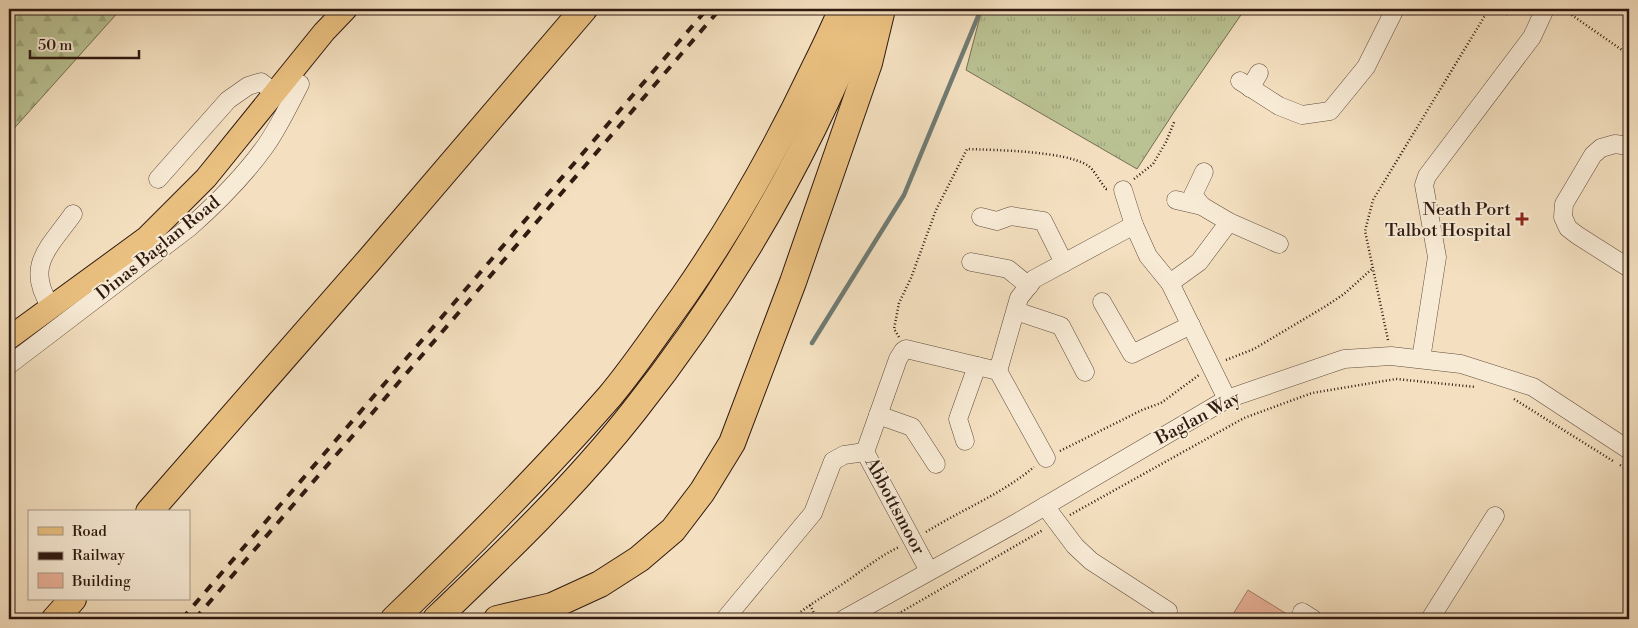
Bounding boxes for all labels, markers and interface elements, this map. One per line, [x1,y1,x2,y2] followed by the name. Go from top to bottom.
[30,28,139,60] scale bar
[38,36,72,55] text: 50 m
[91,190,225,305] street label: Dinas Baglan Road
[1385,198,1512,242] place label: Neath Port Talbot Hospital
[1515,212,1529,226] marker: Neath Port Talbot Hospital
[1151,386,1245,450] street label: Baglan Way
[859,453,930,559] street label: Abbottsmoor
[28,510,190,600] legend
[72,522,107,541] text: Road
[72,546,126,565] text: Railway
[71,572,131,591] text: Building

